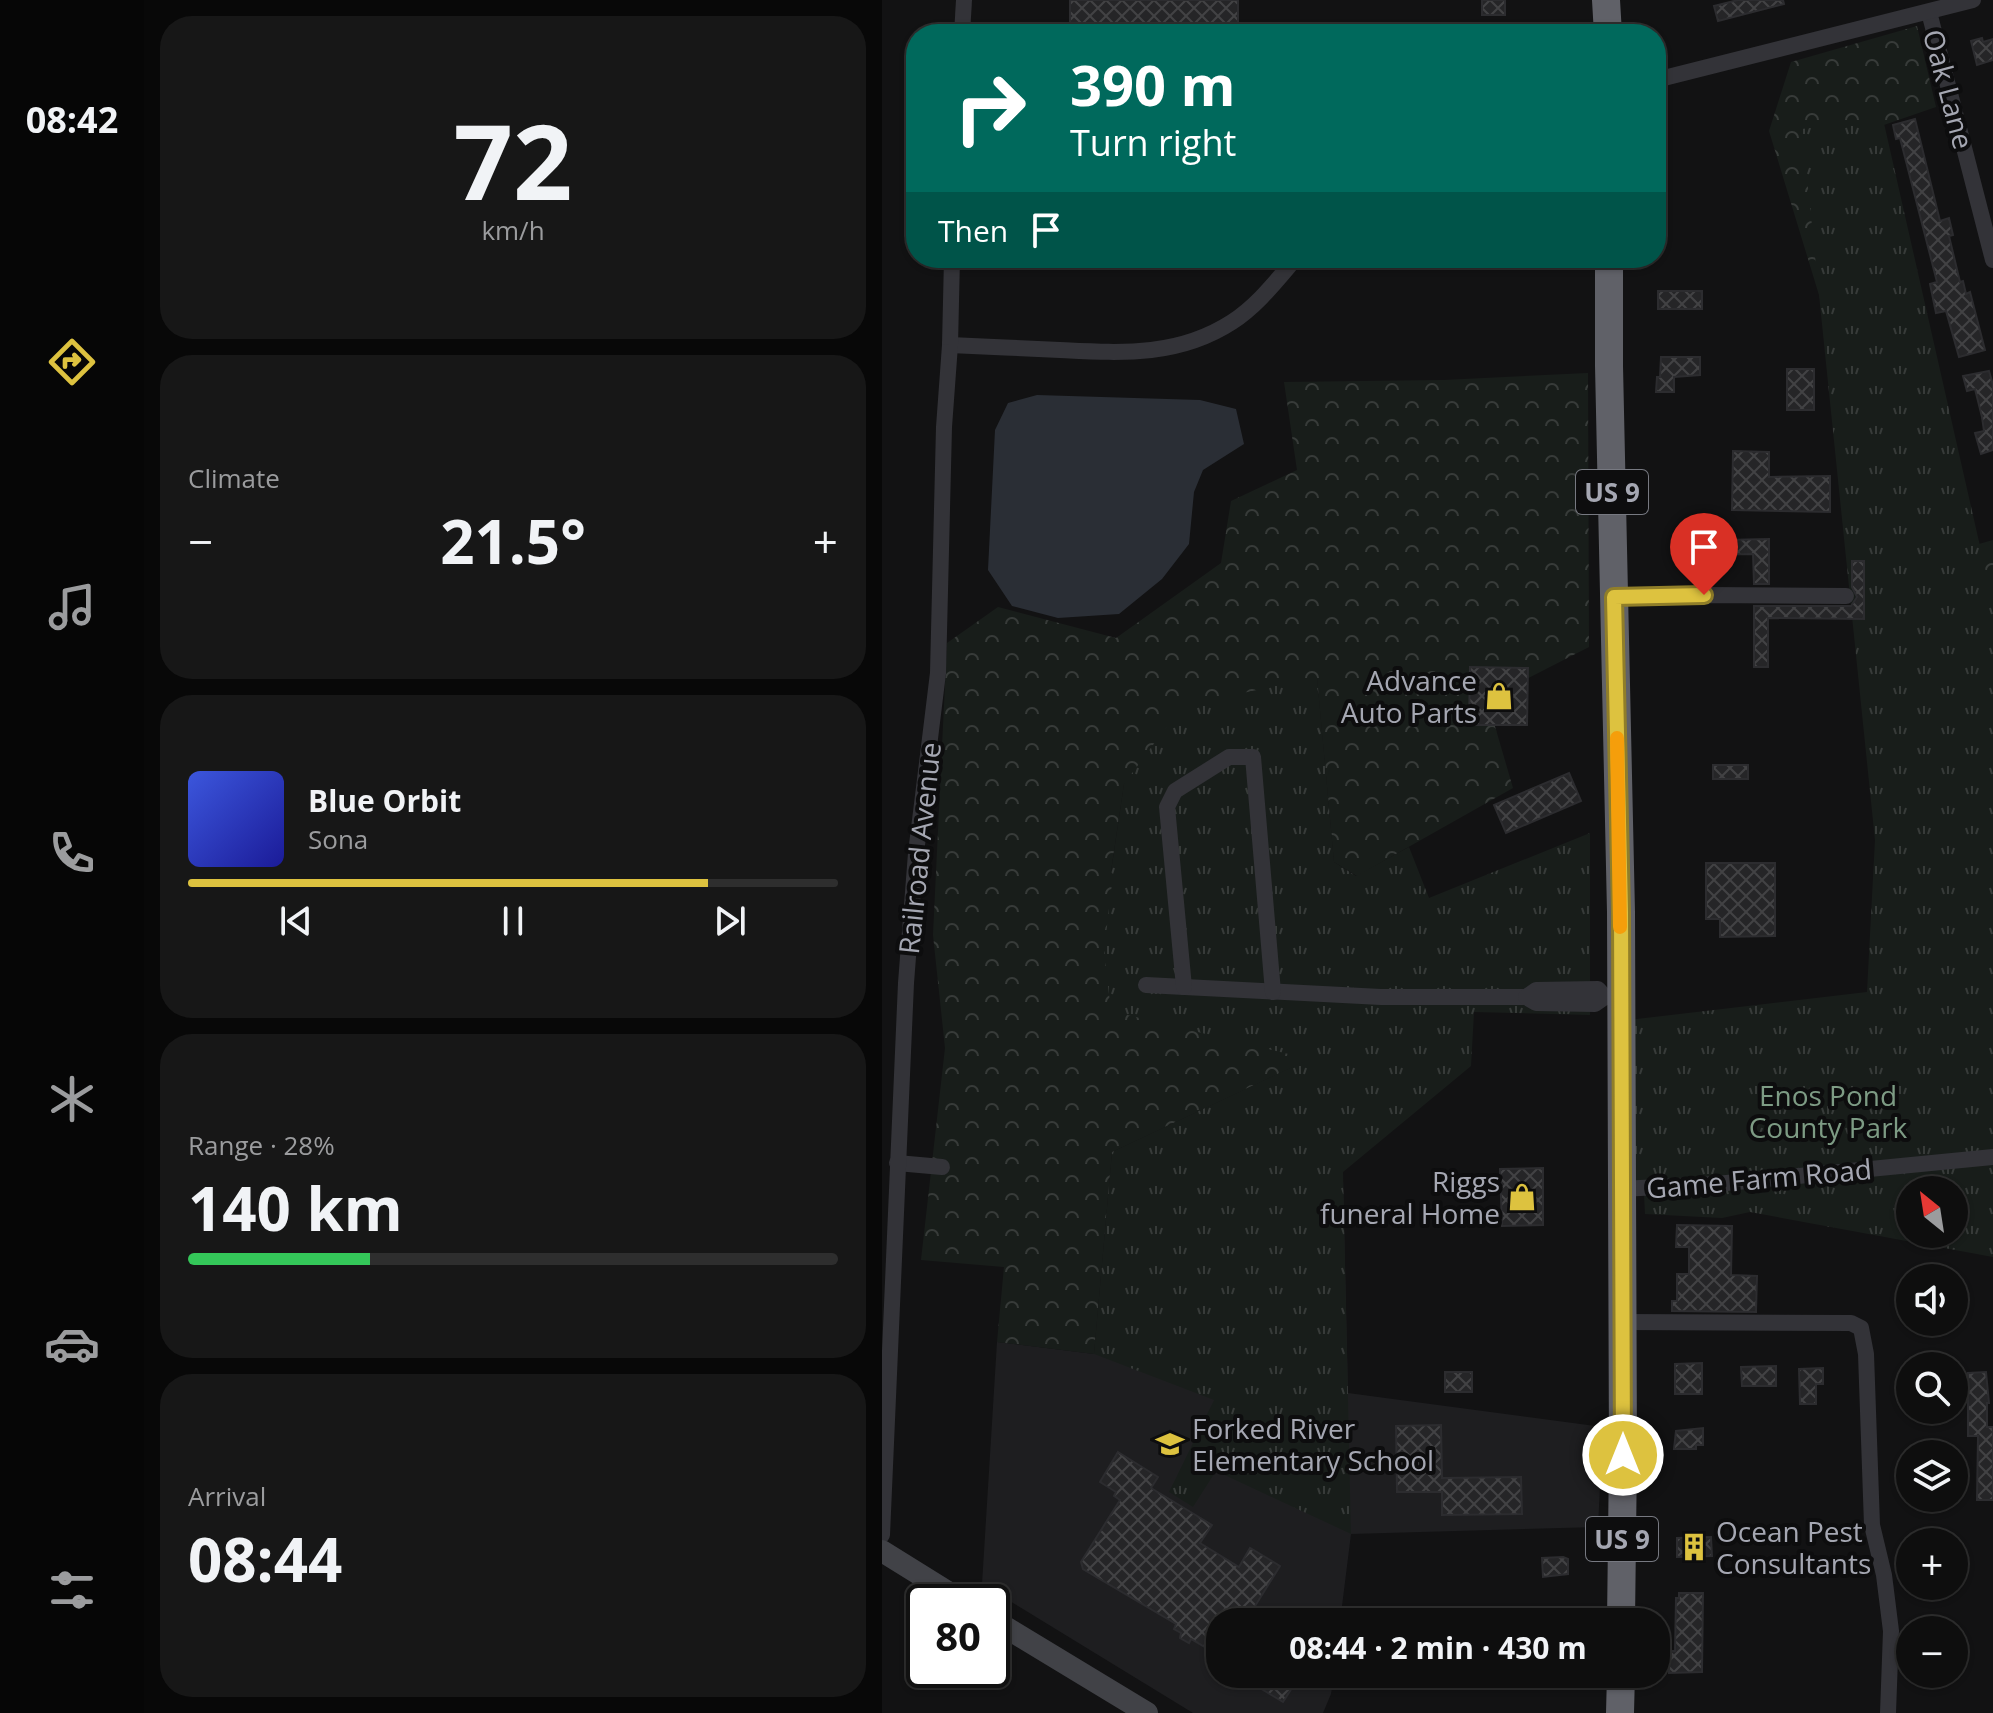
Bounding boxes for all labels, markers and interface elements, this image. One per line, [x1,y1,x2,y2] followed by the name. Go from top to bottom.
[1915,25,1983,153] street label: Oak Lane
[1070,46,1236,122] text: 390 m
[938,56,1042,160] icon: right
[454,89,572,230] text: 72
[26,95,118,144] text: 08:42
[1070,118,1236,167] text: Turn right
[1024,208,1068,252] icon: arrive
[938,210,1008,251] text: Then
[481,212,545,248] text: km/h
[44,334,100,390] icon: directions
[188,460,280,496] text: Climate
[1576,470,1648,514] road number: US 9
[440,500,586,582] text: 21.5°
[188,511,213,571] text: −
[813,511,838,571] text: +
[1670,513,1738,595] pin
[1682,525,1726,569] icon: arrive
[44,579,100,635] icon: music
[1341,661,1477,731] place label: Advance Auto Parts
[1484,681,1514,711] shop icon: Advance Auto Parts
[889,740,949,956] street label: Railroad Avenue
[308,780,461,821] text: Blue Orbit
[308,821,368,857] text: Sona
[44,825,100,881] icon: phone
[274,899,318,943] icon: previous
[491,899,535,943] icon: pause
[708,899,752,943] icon: next
[44,1071,100,1127] icon: climate
[1749,1076,1908,1146] park label: Enos Pond County Park
[188,1127,335,1163] text: Range · 28%
[1645,1149,1873,1207] street label: Game Farm Road
[1320,1162,1500,1232] place label: Riggs funeral Home
[188,1167,403,1249] text: 140 km
[1896,1176,1968,1248] north arrow
[1896,1176,1968,1688] map controls
[1507,1182,1537,1212] shop icon: Riggs funeral Home
[1896,1264,1968,1336] button: sound
[44,1316,100,1372] icon: car
[1896,1352,1968,1424] button: search
[1192,1409,1434,1479] place label: Forked River Elementary School
[1581,1413,1665,1497] position arrow
[1155,1429,1185,1459] school or university icon: Forked River Elementary School
[1896,1440,1968,1512] button: layers
[188,1478,266,1514] text: Arrival
[1716,1512,1871,1582] place label: Ocean Pest Consultants
[1586,1517,1658,1561] road number: US 9
[188,1518,342,1600] text: 08:44
[1896,1528,1968,1600] button: +
[1679,1532,1709,1562] building icon: Ocean Pest Consultants
[44,1562,100,1618] icon: filters
[906,1584,1010,1688] speed limit sign: 80
[1896,1616,1968,1688] button: −
[1289,1627,1587,1668] text: 08:44 · 2 min · 430 m

